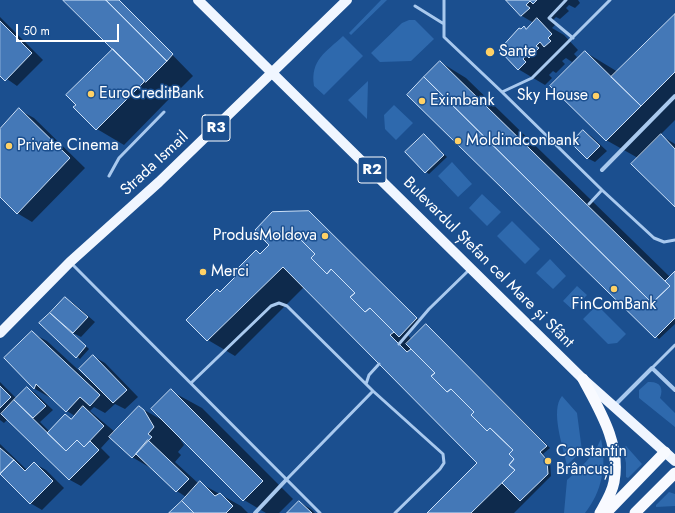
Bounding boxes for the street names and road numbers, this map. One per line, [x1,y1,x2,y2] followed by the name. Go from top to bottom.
[202,115,230,141] road number: R3
[117,128,193,200] street label: Strada Ismail
[358,157,386,183] road number: R2
[399,174,577,352] street label: Bulevardul Ștefan cel Mare și Sfânt

